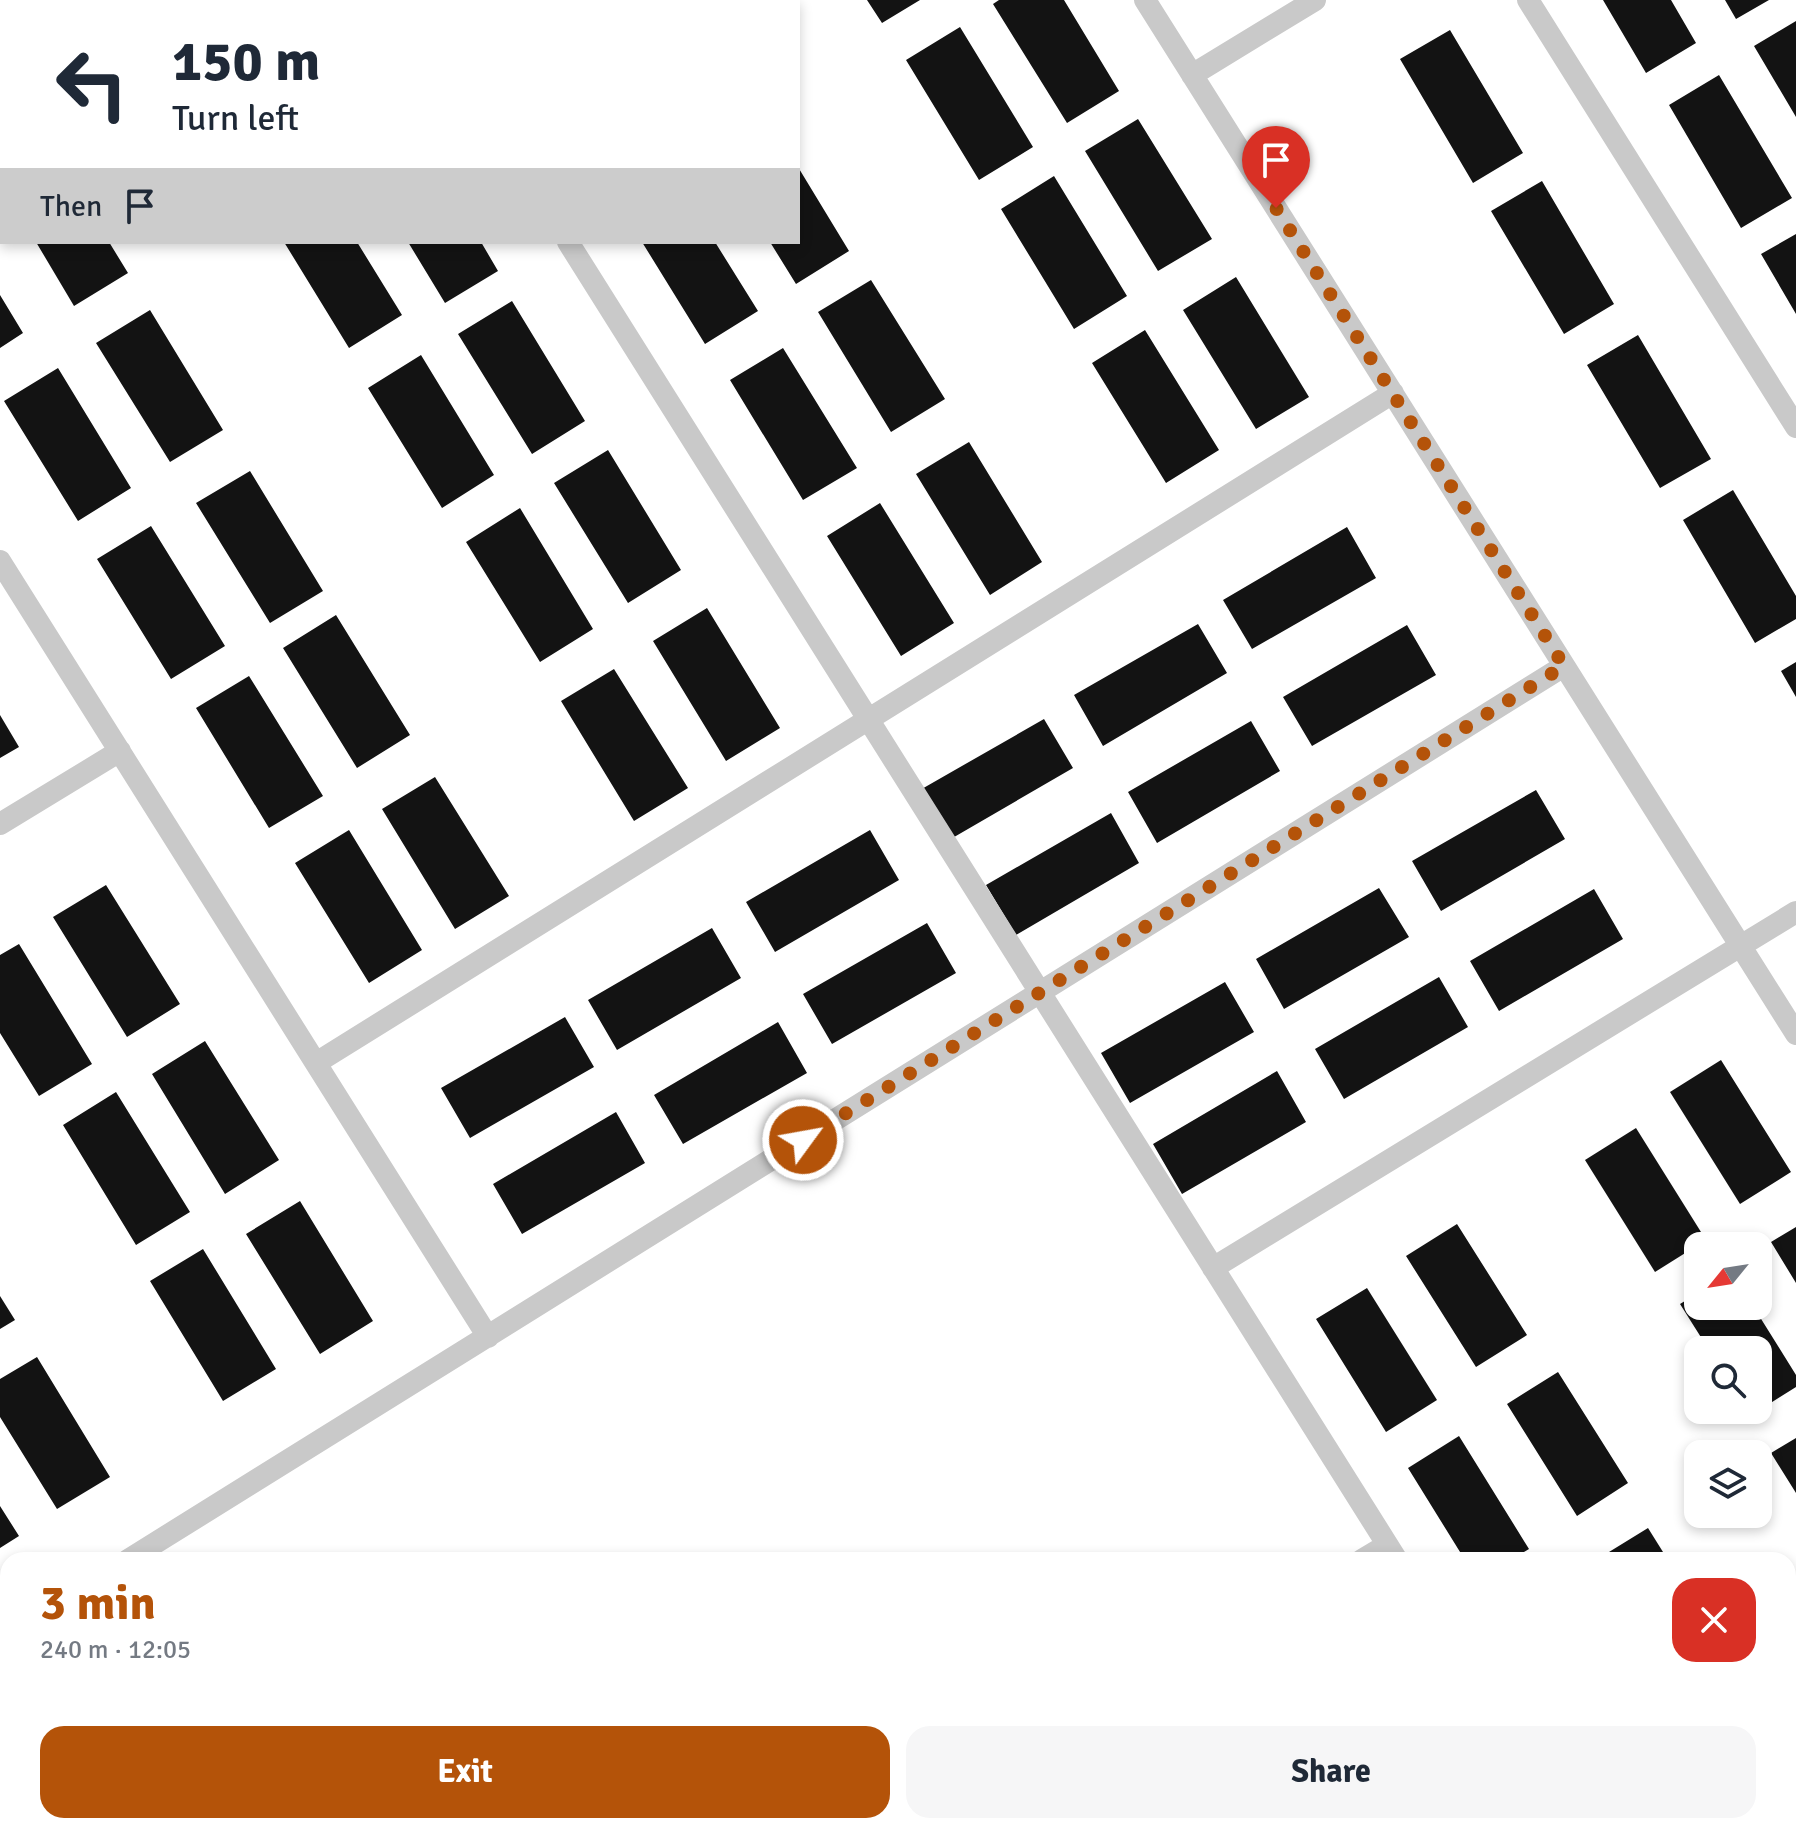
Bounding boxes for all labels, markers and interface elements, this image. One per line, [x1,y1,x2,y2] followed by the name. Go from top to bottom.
[172,27,320,96] text: 150 m
[40,32,144,136] icon: left
[172,96,299,141] text: Turn left
[1242,126,1310,208] pin
[1254,138,1298,182] icon: arrive
[118,184,162,228] icon: arrive
[40,188,102,225] text: Then
[761,1098,845,1182] position arrow
[1684,1232,1772,1320] north arrow
[1684,1232,1772,1528] map controls
[1684,1336,1772,1424] button: search
[1684,1440,1772,1528] button: layers
[40,1574,156,1633] text: 3 min
[1672,1578,1756,1662] button: close
[40,1634,191,1666] text: 240 m · 12:05
[40,1726,890,1818] button: Exit
[906,1726,1756,1818] button: Share

